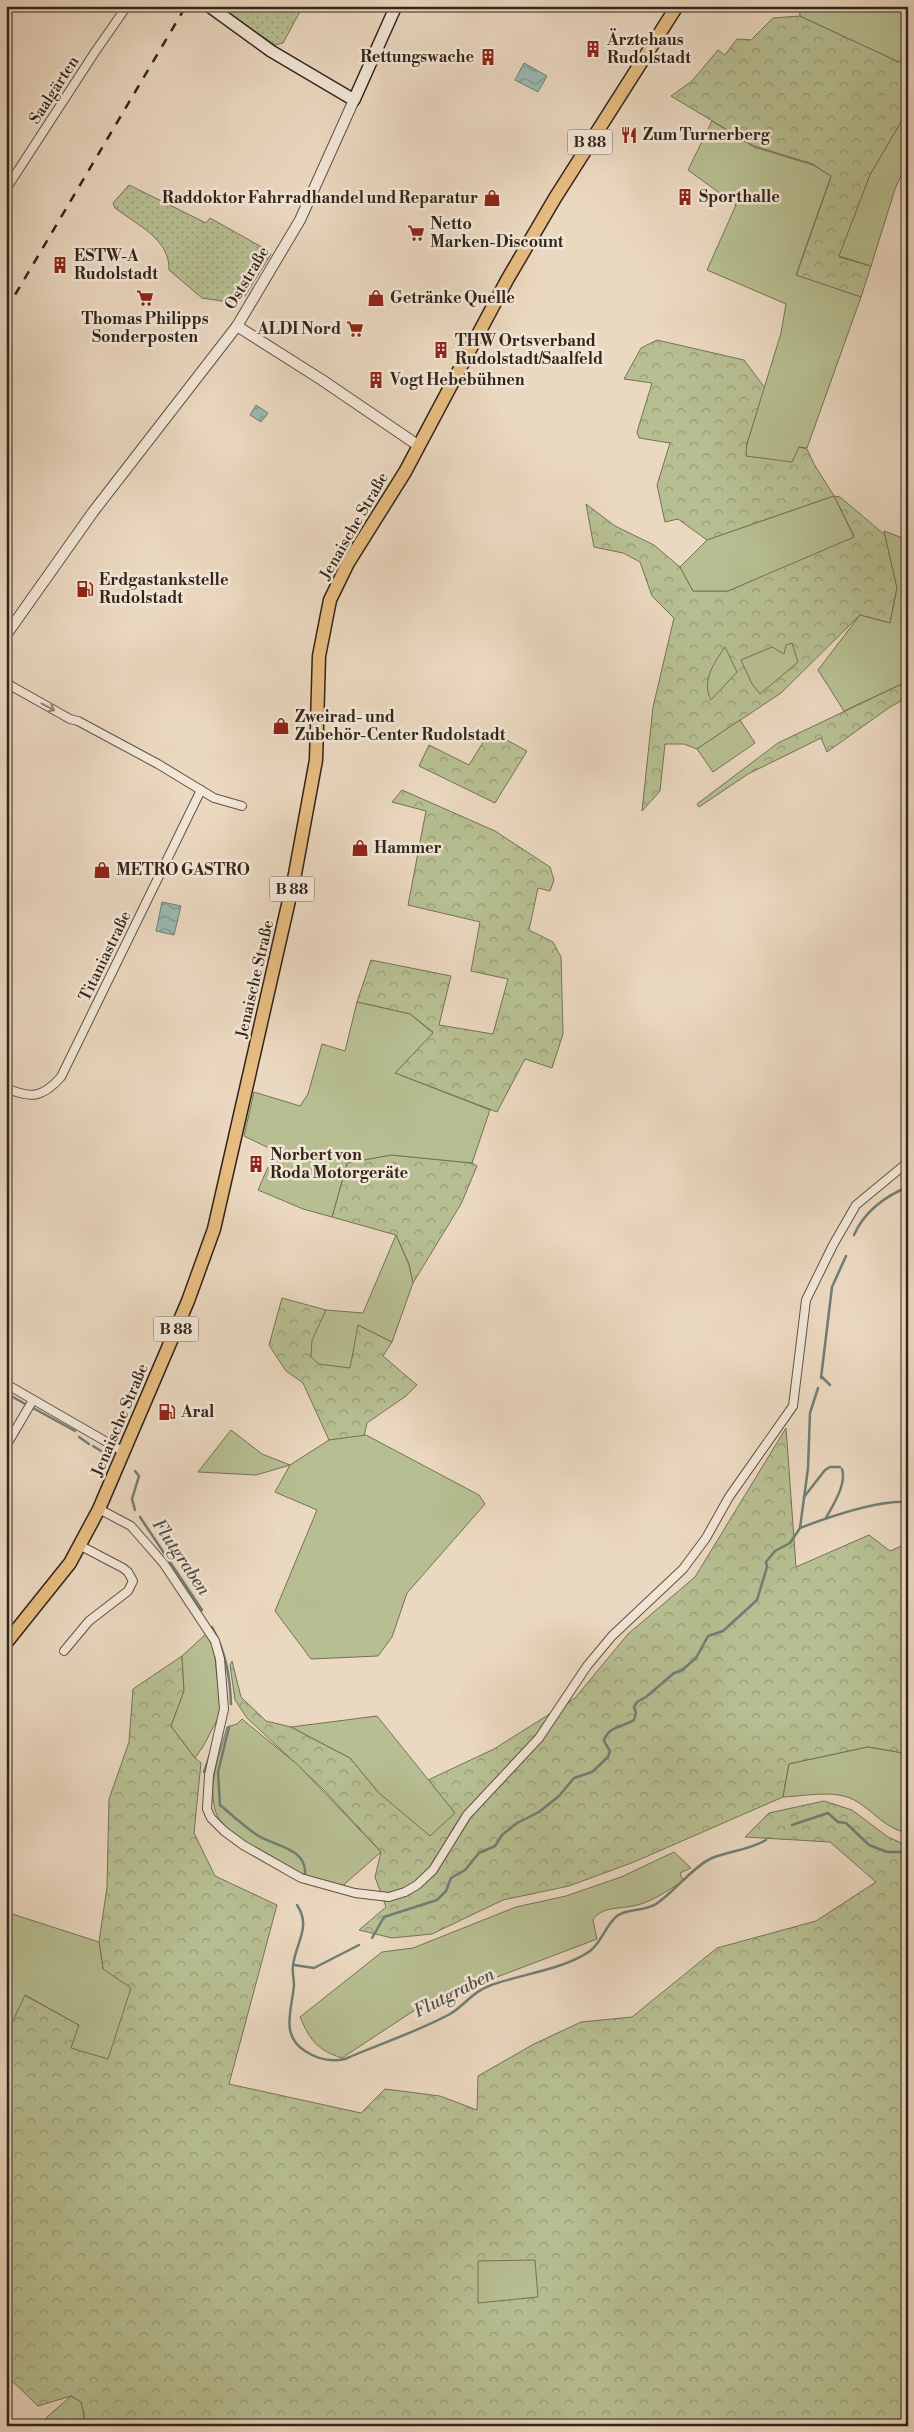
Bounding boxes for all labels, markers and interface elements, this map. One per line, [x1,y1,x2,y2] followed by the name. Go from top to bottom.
[606,28,691,68] place label: Ärztehaus Rudolstadt
[583,39,603,59] building icon: Ärztehaus Rudolstadt
[360,47,474,67] place label: Rettungswache
[478,47,498,67] building icon: Rettungswache
[25,52,84,128] street label: Saalgärten
[619,125,639,145] restaurant icon: Zum Turnerberg
[643,125,771,145] place label: Zum Turnerberg
[568,130,612,154] road number: B 88
[675,187,695,207] building icon: Sporthalle
[699,187,780,207] place label: Sporthalle
[162,188,478,208] place label: Raddoktor Fahrradhandel und Reparatur
[482,188,502,208] shop icon: Raddoktor Fahrradhandel und Reparatur
[430,214,564,252] place label: Netto Marken-Discount
[406,223,426,243] supermarket icon: Netto Marken-Discount
[220,243,274,313] street label: Oststraße
[74,246,158,284] place label: ESTW-A Rudolstadt
[50,255,70,275] building icon: ESTW-A Rudolstadt
[135,288,155,308] supermarket icon: Thomas Philipps Sonderposten
[366,288,386,308] shop icon: Getränke Quelle
[390,288,515,308] place label: Getränke Quelle
[81,309,209,347] place label: Thomas Philipps Sonderposten
[256,319,341,339] place label: ALDI Nord
[345,319,365,339] supermarket icon: ALDI Nord
[455,331,603,369] place label: THW Ortsverband Rudolstadt/Saalfeld
[431,340,451,360] building icon: THW Ortsverband Rudolstadt/Saalfeld
[366,370,386,390] building icon: Vogt Hebebühnen
[389,370,525,390] place label: Vogt Hebebühnen
[315,469,393,584] street label: Jenaische Straße
[99,570,229,608] place label: Erdgastankstelle Rudolstadt
[75,579,95,599] fuel station icon: Erdgastankstelle Rudolstadt
[40,703,55,713] one-way arrow
[295,707,506,745] place label: Zweirad- und Zubehör-Center Rudolstadt
[271,716,291,736] shop icon: Zweirad- und Zubehör-Center Rudolstadt
[350,838,370,858] shop icon: Hammer
[374,838,442,858] place label: Hammer
[92,860,112,880] shop icon: METRO GASTRO
[116,860,250,880] place label: METRO GASTRO
[270,876,314,902] road number: B 88
[75,908,135,1004] street label: Titaniastraße
[231,918,278,1041] street label: Jenaische Straße
[270,1145,409,1183] place label: Norbert von Roda Motorgeräte
[246,1154,266,1174] building icon: Norbert von Roda Motorgeräte
[154,1316,198,1342] road number: B 88
[87,1361,153,1480] street label: Jenaische Straße
[157,1402,177,1422] fuel station icon: Aral
[180,1402,215,1422] place label: Aral
[147,1514,216,1601] water label: Flutgraben
[410,1962,499,2023] water label: Flutgraben

